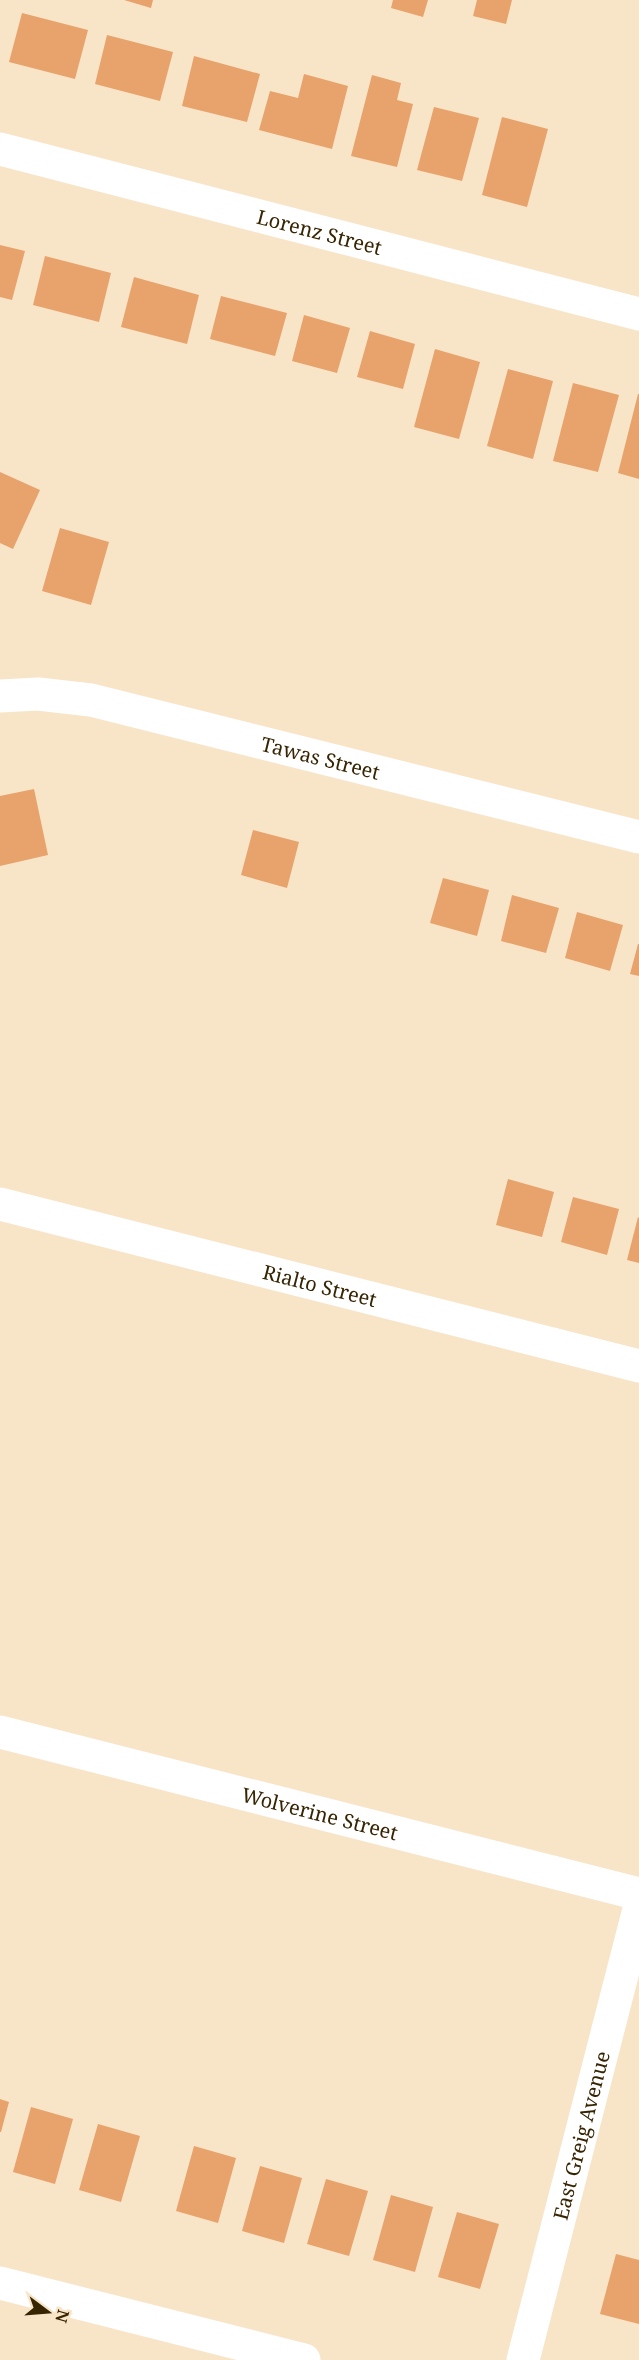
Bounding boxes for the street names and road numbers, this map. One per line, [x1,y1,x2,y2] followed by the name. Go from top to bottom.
[254,202,385,261] street label: Lorenz Street
[258,730,383,785] street label: Tawas Street
[260,1258,380,1313] street label: Rialto Street
[239,1780,401,1846] street label: Wolverine Street
[546,2048,615,2223] street label: East Greig Avenue

